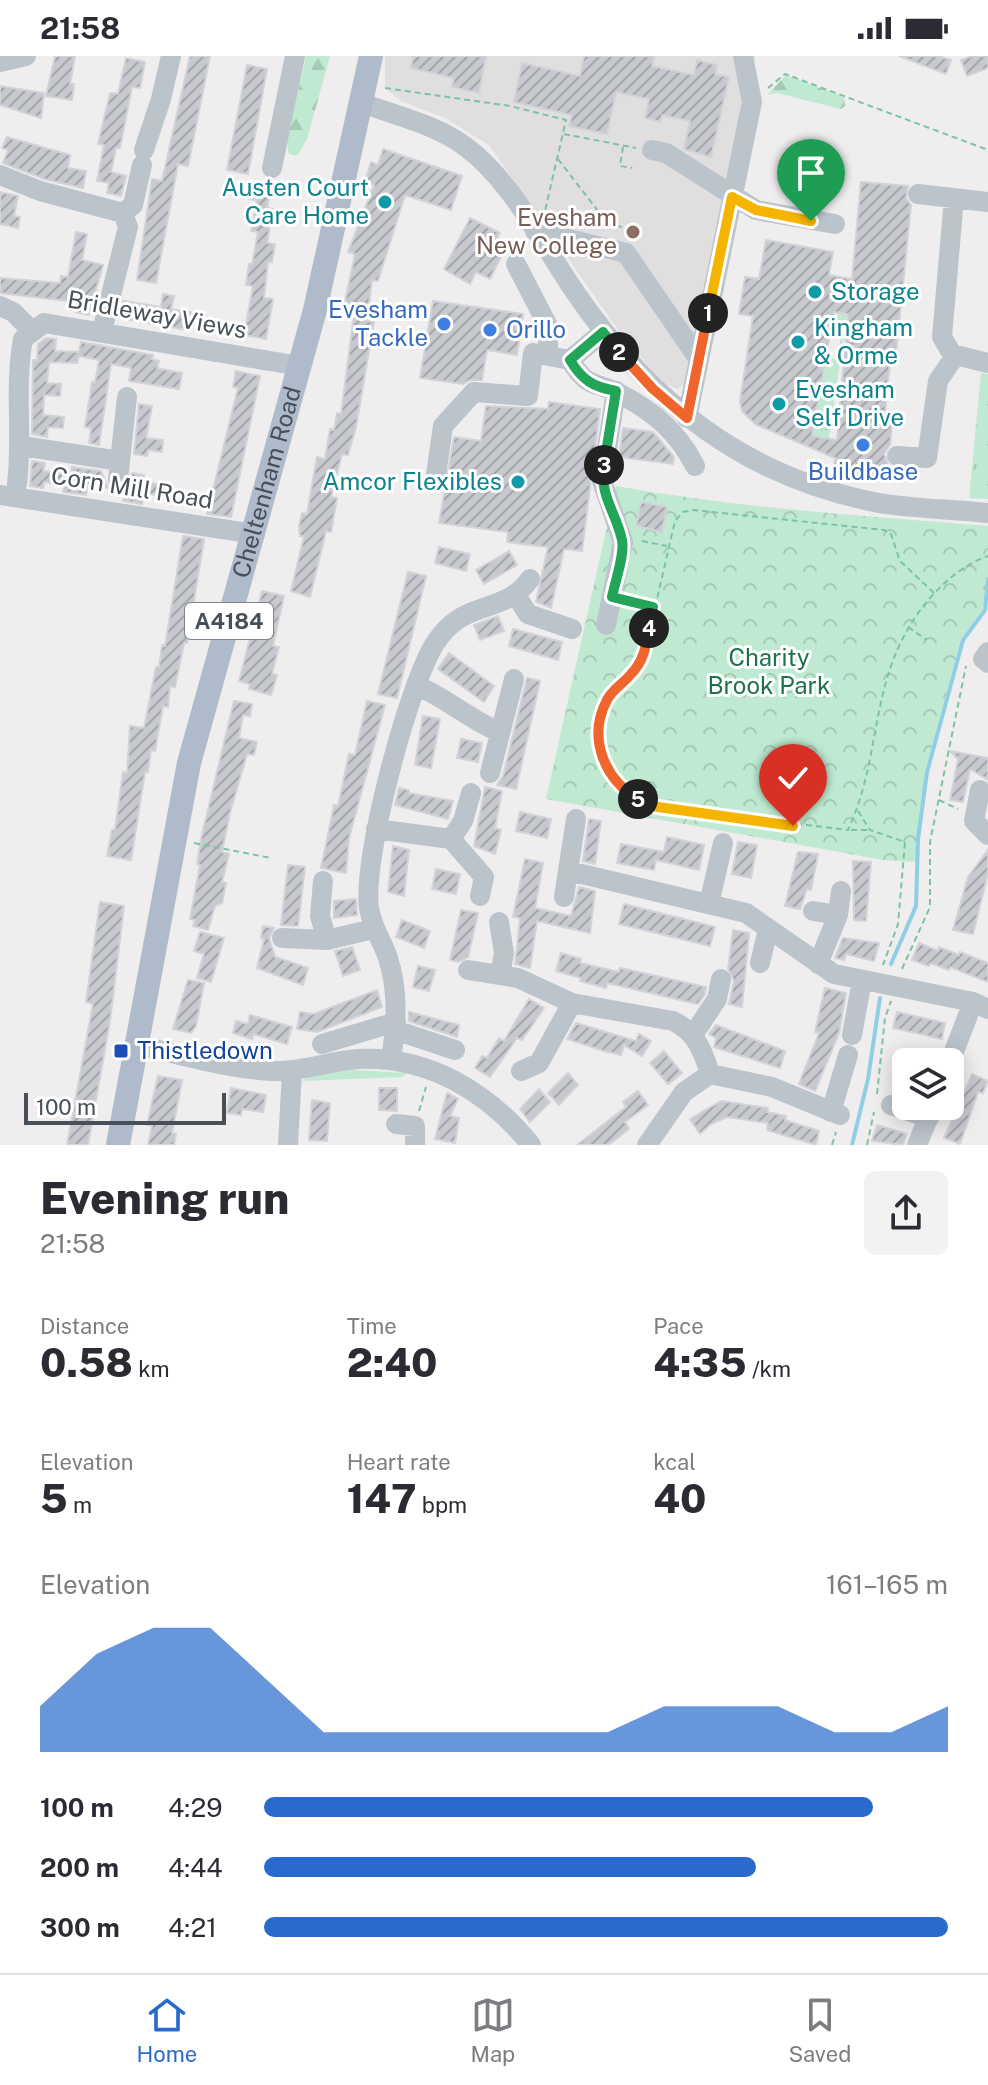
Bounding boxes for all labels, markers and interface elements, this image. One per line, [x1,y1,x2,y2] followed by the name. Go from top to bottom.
[40,10,120,46] text: 21:58
[777,139,845,221] pin
[789,151,833,195] icon: arrive
[222,173,369,229] place label: Austen Court Care Home
[376,193,394,211] marker: Austen Court Care Home
[476,203,617,259] place label: Evesham New College
[624,223,642,241] marker: Evesham New College
[831,277,920,305] place label: Storage
[806,283,824,301] marker: Storage
[65,284,249,344] street label: Bridleway Views
[688,293,728,333] pin: 1
[328,295,428,351] place label: Evesham Tackle
[703,300,713,326] text: 1
[814,313,913,369] place label: Kingham & Orme
[435,315,453,333] marker: Evesham Tackle
[506,315,566,343] place label: Orillo
[481,321,499,339] marker: Orillo
[599,332,639,372] pin: 2
[789,333,807,351] marker: Kingham & Orme
[612,339,626,365] text: 2
[795,375,904,431] place label: Evesham Self Drive
[226,383,306,581] street label: Cheltenham Road
[770,395,788,413] marker: Evesham Self Drive
[854,436,872,454] marker: Buildbase
[584,445,624,485] pin: 3
[597,452,611,478] text: 3
[808,457,918,485] place label: Buildbase
[49,460,215,514] street label: Corn Mill Road
[322,467,502,495] place label: Amcor Flexibles
[509,473,527,491] marker: Amcor Flexibles
[185,603,273,639] road number: A4184
[629,608,669,648] pin: 4
[642,615,656,641] text: 4
[708,643,830,699] park label: Charity Brook Park
[759,744,827,826] pin
[771,756,815,800] icon: check
[618,779,658,819] pin: 5
[631,786,645,812] text: 5
[137,1036,273,1064] place label: Thistledown
[112,1042,130,1060] marker: Thistledown
[892,1048,964,1120] map controls
[892,1048,964,1120] button: layers
[24,1089,226,1125] scale bar
[36,1094,96,1120] text: 100 m
[864,1171,948,1255] button: share
[40,1172,289,1224] text: Evening run
[40,1228,105,1259] text: 21:58
[40,1313,129,1339] text: Distance
[347,1313,397,1339] text: Time
[653,1313,704,1339] text: Pace
[40,1339,133,1386] text: 0.58
[347,1339,437,1386] text: 2:40
[653,1339,747,1386] text: 4:35
[133,1356,170,1382] text: km
[747,1356,791,1382] text: /km
[40,1449,133,1475] text: Elevation
[347,1449,451,1475] text: Heart rate
[653,1449,696,1475] text: kcal
[40,1475,68,1522] text: 5
[347,1475,416,1522] text: 147
[653,1475,706,1522] text: 40
[68,1492,92,1518] text: m
[416,1492,467,1518] text: bpm
[40,1569,150,1600] text: Elevation
[826,1569,948,1600] text: 161–165 m
[40,1792,114,1823] text: 100 m
[168,1792,222,1823] text: 4:29
[40,1852,119,1883] text: 200 m
[168,1852,223,1883] text: 4:44
[40,1912,120,1943] text: 300 m
[168,1912,217,1943] text: 4:21
[137,1993,197,2067] tab: Home
[470,1993,515,2067] tab: Map
[788,1993,851,2067] tab: Saved

